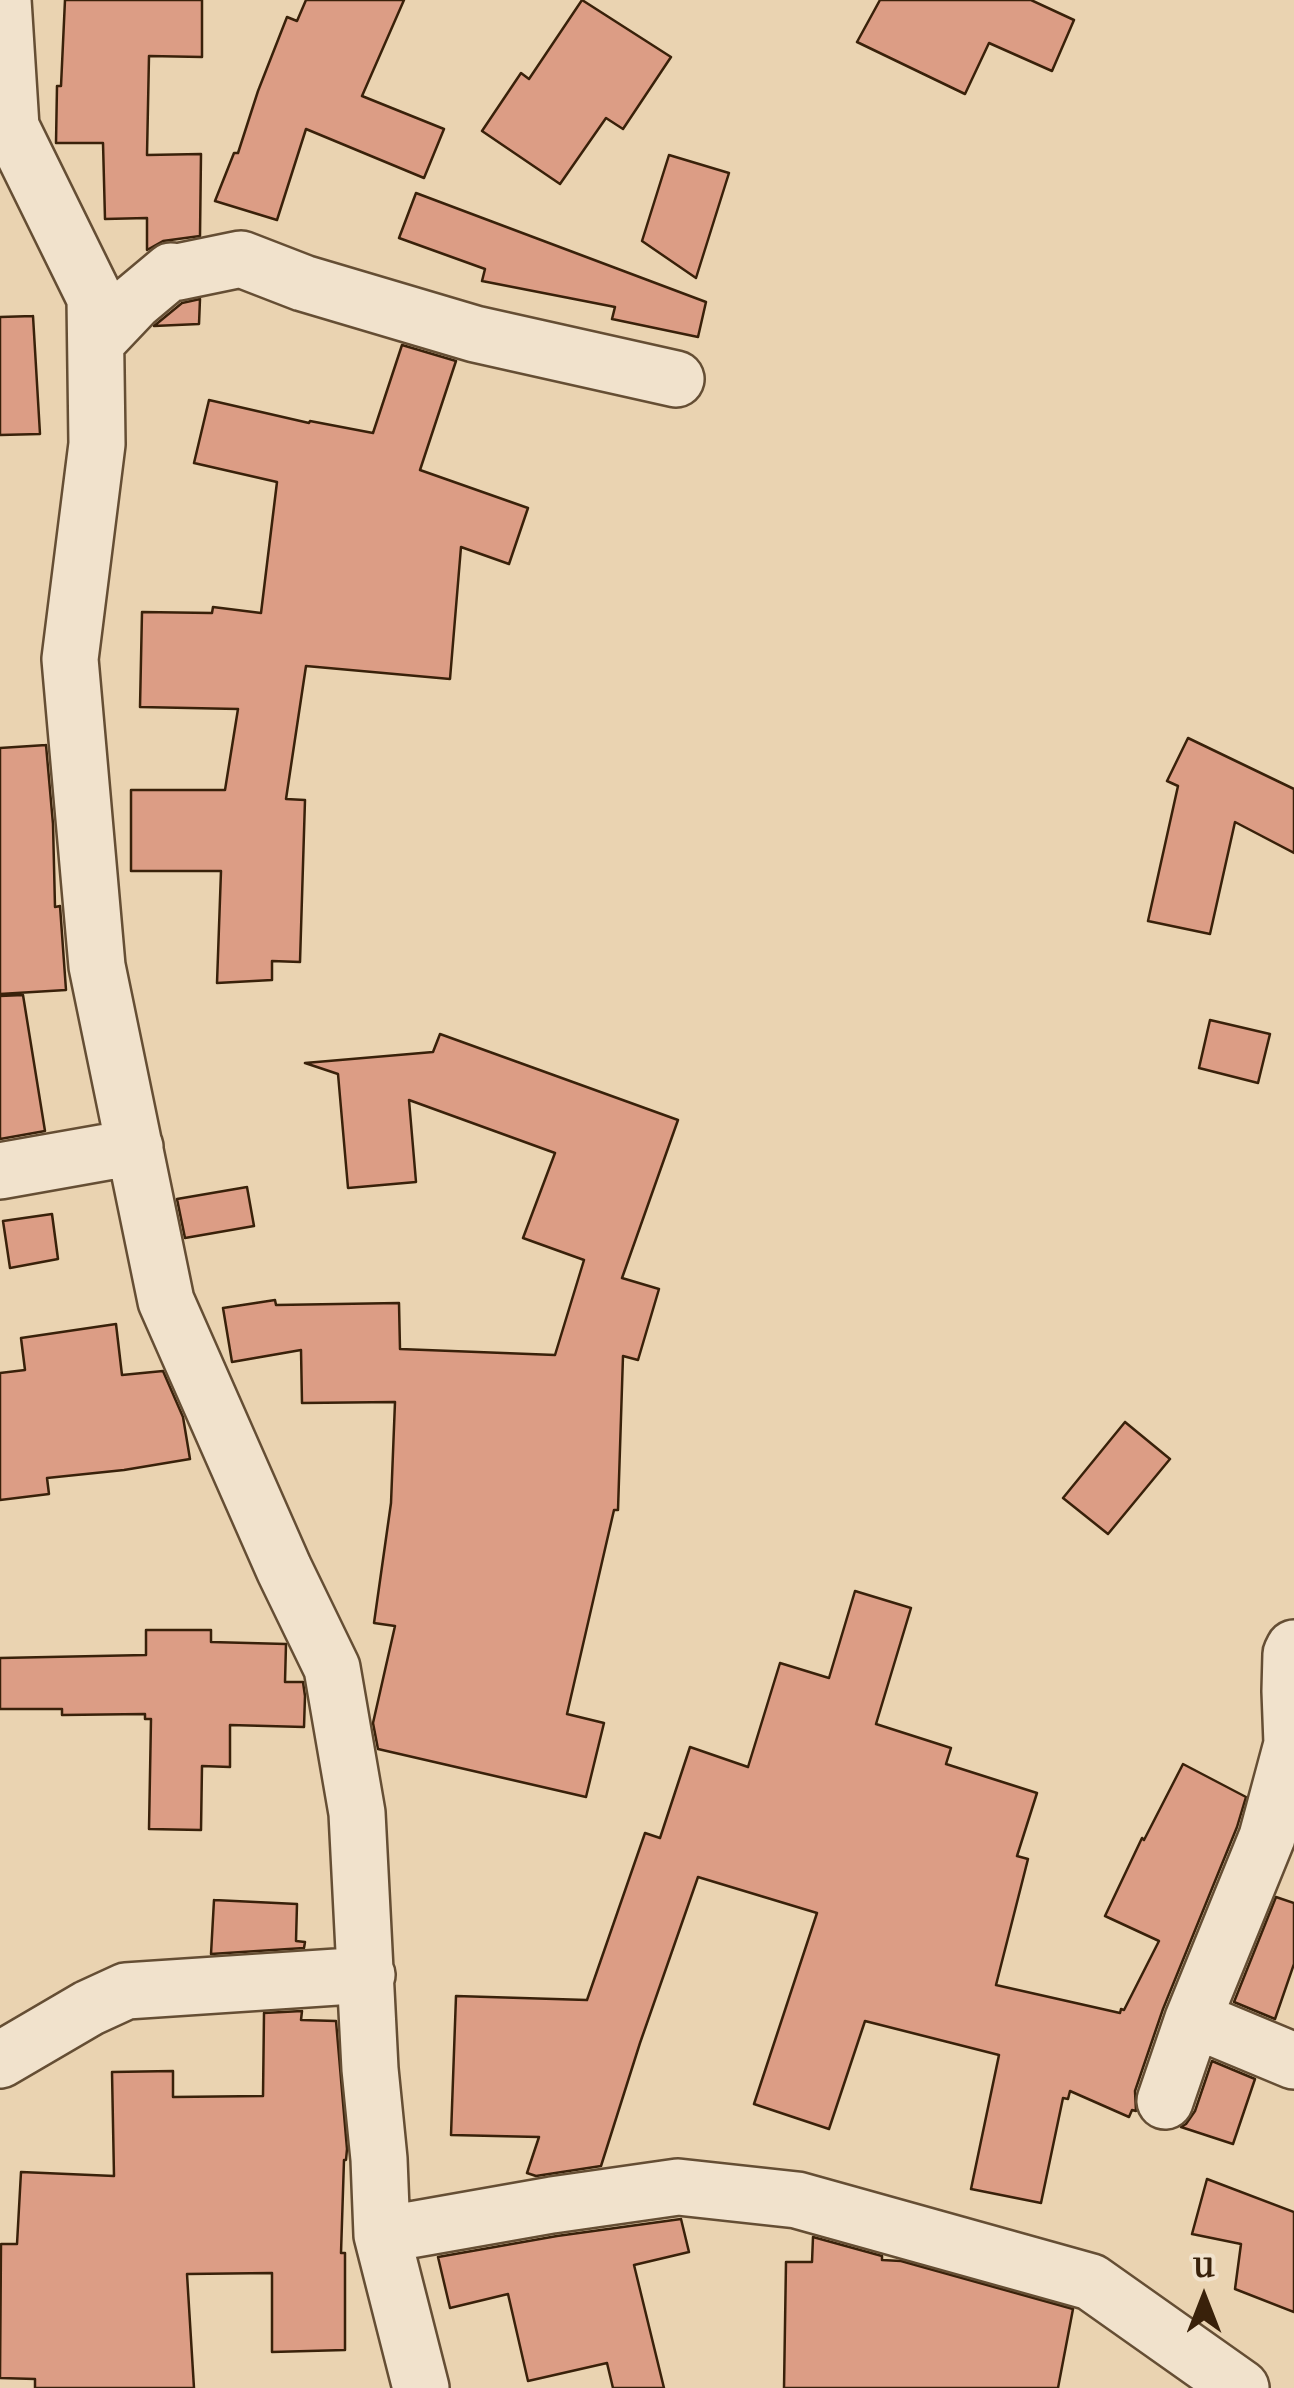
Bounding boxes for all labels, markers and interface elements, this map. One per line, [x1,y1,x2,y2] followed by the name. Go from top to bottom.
[1154,2248,1254,2348] north arrow
[1193,2251,1215,2284] text: U

